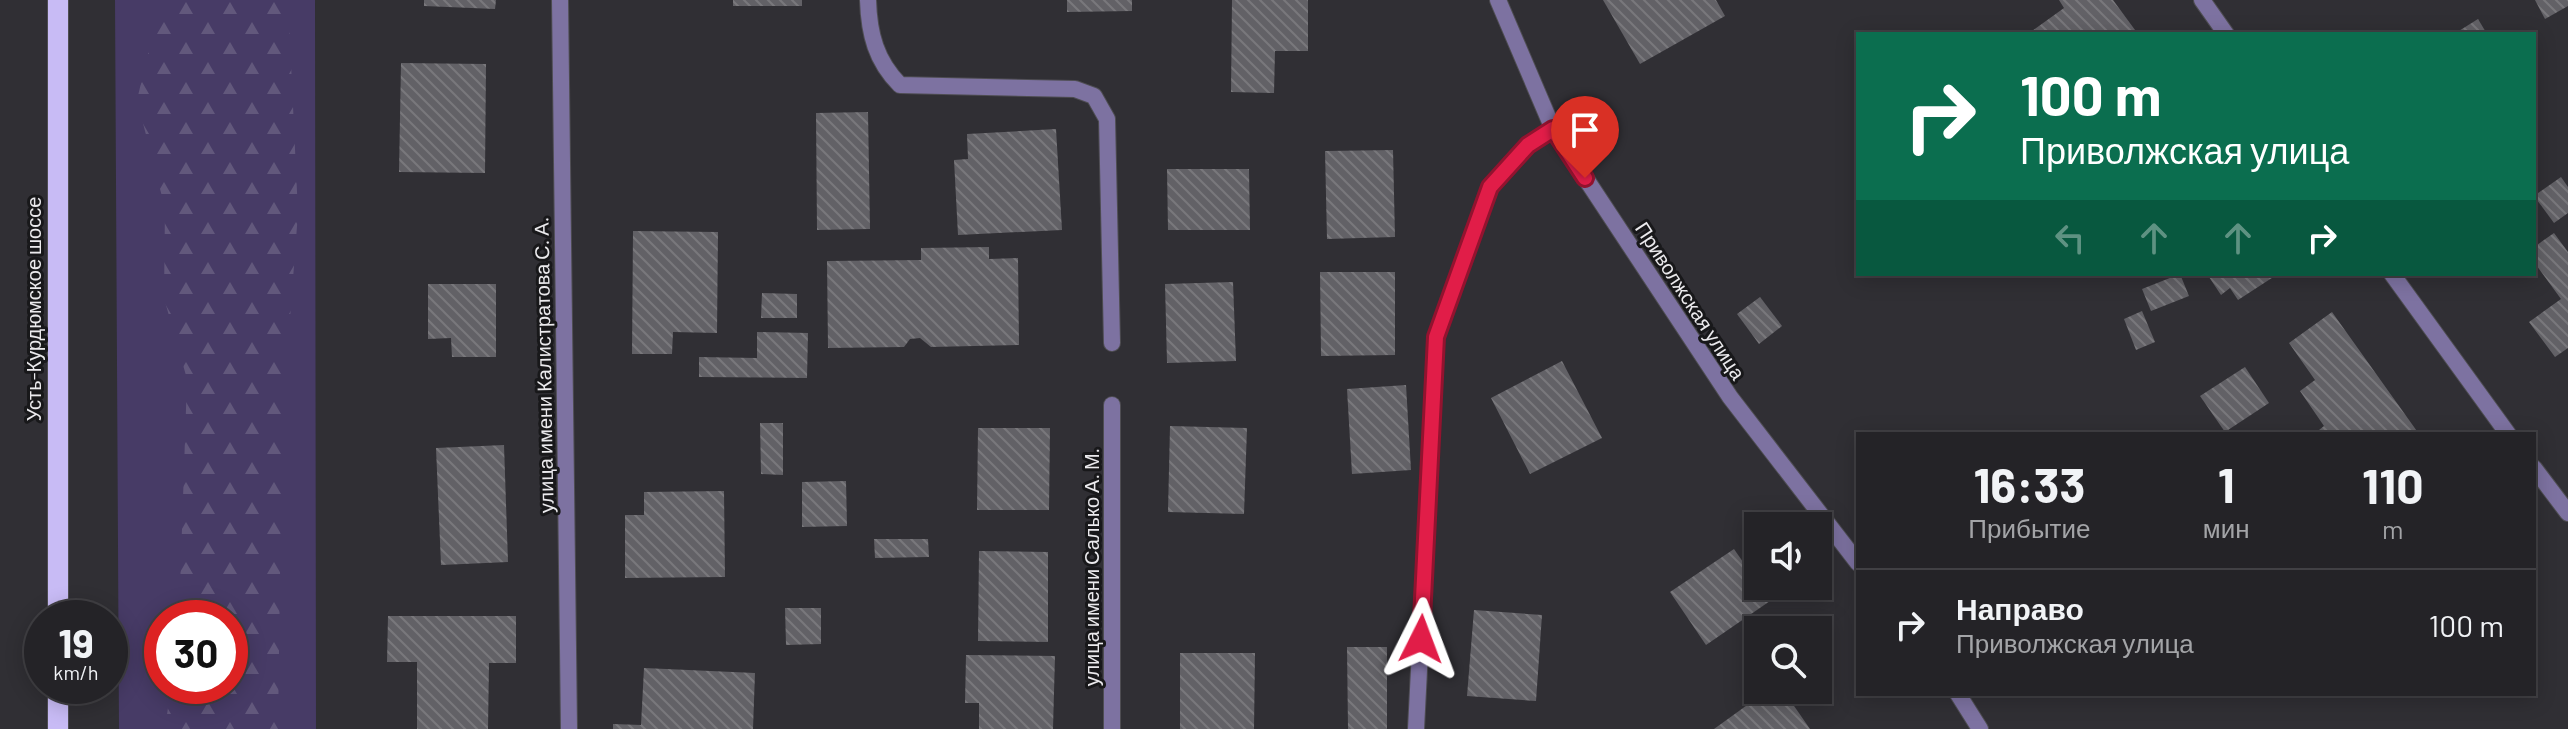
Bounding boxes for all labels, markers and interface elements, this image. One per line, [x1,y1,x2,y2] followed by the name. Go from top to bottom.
[2020,60,2162,127] text: 100 m
[1888,64,1992,168] icon: right
[1551,96,1619,178] pin
[1563,108,1607,152] icon: arrive
[2020,128,2349,171] text: Приволжская улица
[21,197,45,421] street label: Усть-Курдюмское шоссе
[2048,216,2092,260] icon: left
[2132,216,2176,260] icon: ahead
[2216,216,2260,260] icon: ahead
[2300,216,2344,260] icon: right
[528,217,558,513] street label: улица имени Калистратова С. А.
[1631,217,1751,384] street label: Приволжская улица
[1079,448,1103,686] street label: улица имени Салько А. М.
[1973,455,2085,513] text: 16:33
[2218,455,2235,513] text: 1
[2362,456,2424,514] text: 110
[1744,512,1832,704] map controls
[1744,512,1832,600] button: sound
[1968,512,2091,543] text: Прибытие
[2203,512,2250,543] text: мин
[2382,513,2404,544] text: m
[1956,590,2084,626] text: Направо
[1379,597,1463,681] position arrow
[144,600,248,704] speed limit sign: 30
[1888,603,1932,647] icon: right
[2429,607,2504,643] text: 100 m
[1744,616,1832,704] button: search
[58,618,94,666] text: 19
[1956,627,2194,658] text: Приволжская улица
[53,660,99,684] text: km/h

